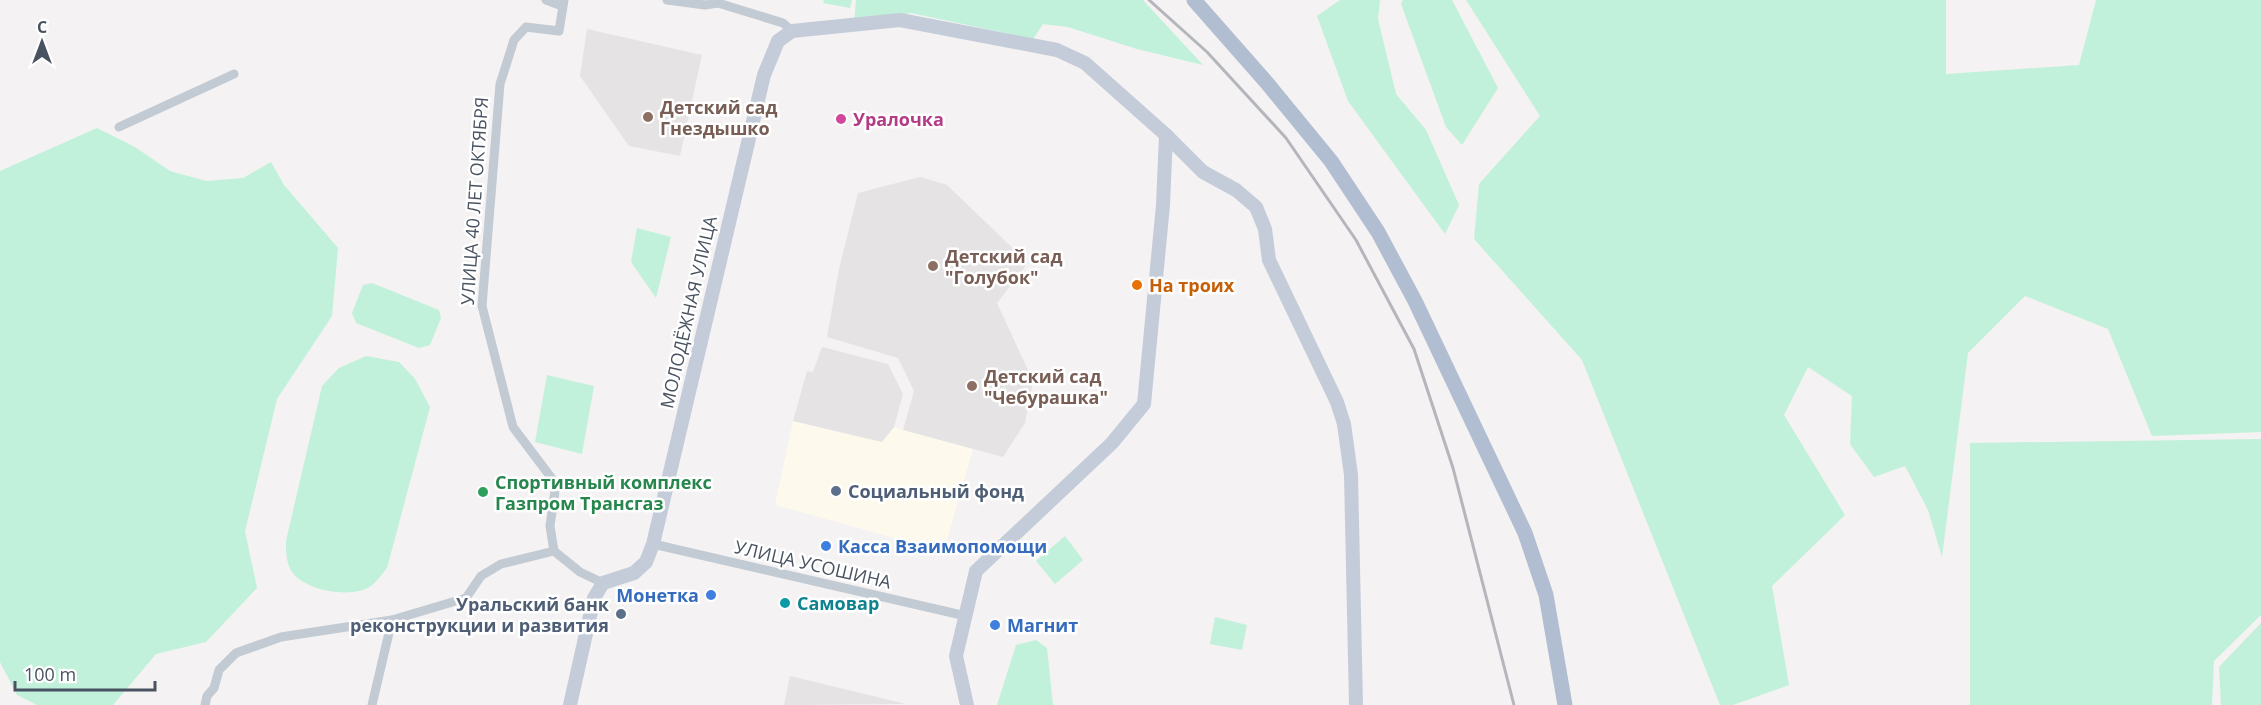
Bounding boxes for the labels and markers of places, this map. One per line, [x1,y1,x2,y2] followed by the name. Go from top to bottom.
[660,95,777,140] place label: Детский сад Гнездышко
[853,107,944,131] place label: Уралочка
[641,110,655,124] marker: Детский сад Гнездышко
[834,112,848,126] marker: Уралочка
[945,244,1062,289] place label: Детский сад "Голубок"
[926,259,940,273] marker: Детский сад "Голубок"
[1149,273,1235,297] place label: На троих
[1130,278,1144,292] marker: На троих
[984,364,1108,409] place label: Детский сад "Чебурашка"
[965,379,979,393] marker: Детский сад "Чебурашка"
[495,470,712,515] place label: Спортивный комплекс Газпром Трансгаз
[848,479,1024,503] place label: Социальный фонд
[829,484,843,498] marker: Социальный фонд
[476,485,490,499] marker: Спортивный комплекс Газпром Трансгаз
[838,534,1047,558] place label: Касса Взаимопомощи
[819,539,833,553] marker: Касса Взаимопомощи
[616,583,699,607] place label: Монетка
[704,588,718,602] marker: Монетка
[797,591,879,615] place label: Самовар
[350,592,610,637] place label: Уральский банк реконструкции и развития
[778,596,792,610] marker: Самовар
[614,607,628,621] marker: Уральский банк реконструкции и развития
[1007,613,1078,637] place label: Магнит
[988,618,1002,632] marker: Магнит

